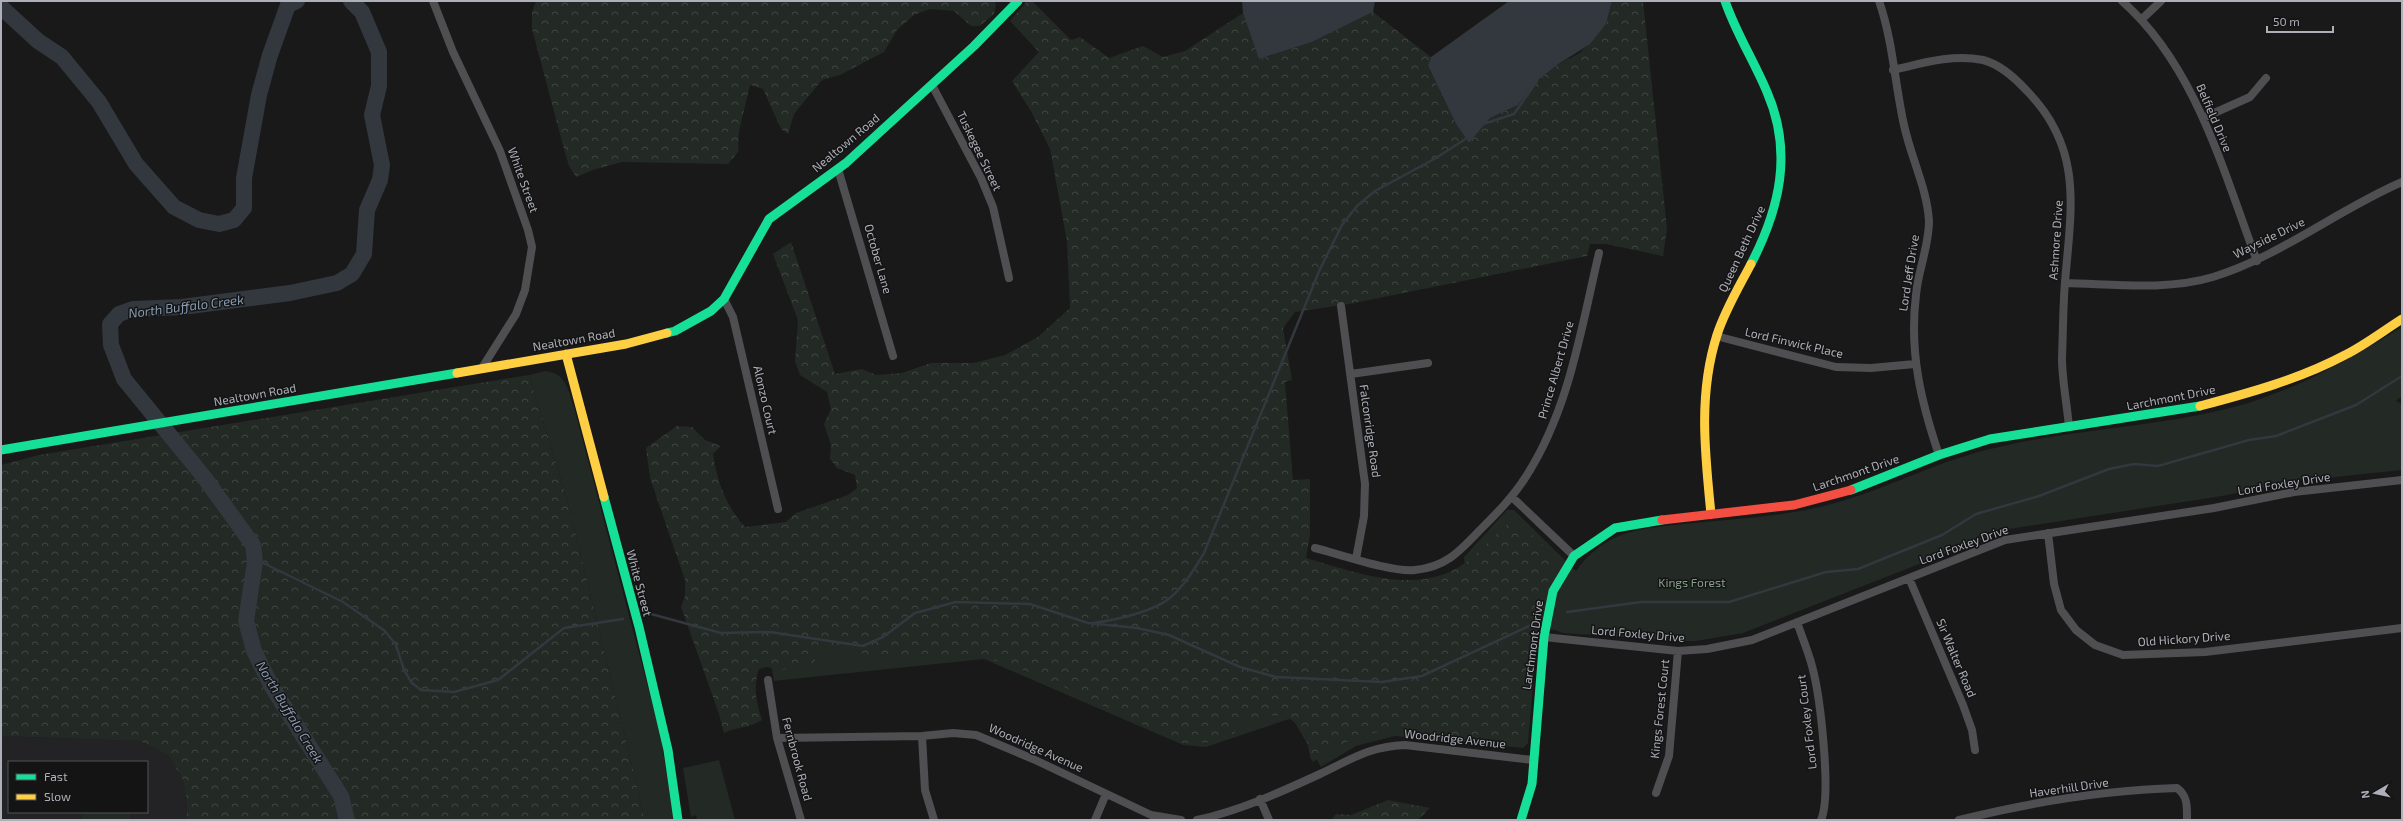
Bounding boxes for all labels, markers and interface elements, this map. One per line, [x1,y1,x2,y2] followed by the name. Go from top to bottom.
[2267,8,2333,34] scale bar
[2273,14,2300,28] text: 50 m
[2194,81,2236,154] street label: Belfield Drive
[955,108,1005,193] street label: Tuskegee Street
[809,110,882,174] street label: Nealtown Road
[506,145,542,215] street label: White Street
[2045,199,2065,280] street label: Ashmore Drive
[1715,203,1768,295] street label: Queen Beth Drive
[2231,214,2307,260] street label: Wayside Drive
[862,222,896,295] street label: October Lane
[1895,234,1921,312] street label: Lord Jeff Drive
[127,291,245,321] water label: North Buffalo Creek
[1534,319,1576,420] street label: Prince Albert Drive
[1744,324,1845,360] street label: Lord Finwick Place
[531,325,616,353] street label: Nealtown Road
[751,364,781,436] street label: Alonzo Court
[212,380,297,408] street label: Nealtown Road
[2125,382,2216,413] street label: Larchmont Drive
[1358,383,1384,478] street label: Falconridge Road
[1811,451,1901,493] street label: Larchmont Drive
[2236,469,2331,497] street label: Lord Foxley Drive
[1917,521,2010,567] street label: Lord Foxley Drive
[624,548,656,618] street label: White Street
[1658,575,1726,589] park label: Kings Forest
[1519,599,1545,691] street label: Larchmont Drive
[1934,616,1980,699] street label: Sir Walter Road
[1591,622,1685,644] street label: Lord Foxley Drive
[2137,628,2231,648] street label: Old Hickory Drive
[253,658,327,766] water label: North Buffalo Creek
[1647,658,1671,759] street label: Kings Forest Court
[1793,674,1819,770] street label: Lord Foxley Court
[780,715,816,802] street label: Fernbrook Road
[987,720,1086,774] street label: Woodridge Avenue
[1404,726,1507,750] street label: Woodridge Avenue
[8,761,148,813] legend
[44,769,68,783] text: Fast
[2355,773,2395,813] north arrow
[2028,775,2109,800] street label: Haverhill Drive
[44,789,71,803] text: Slow
[2358,790,2372,800] text: N

